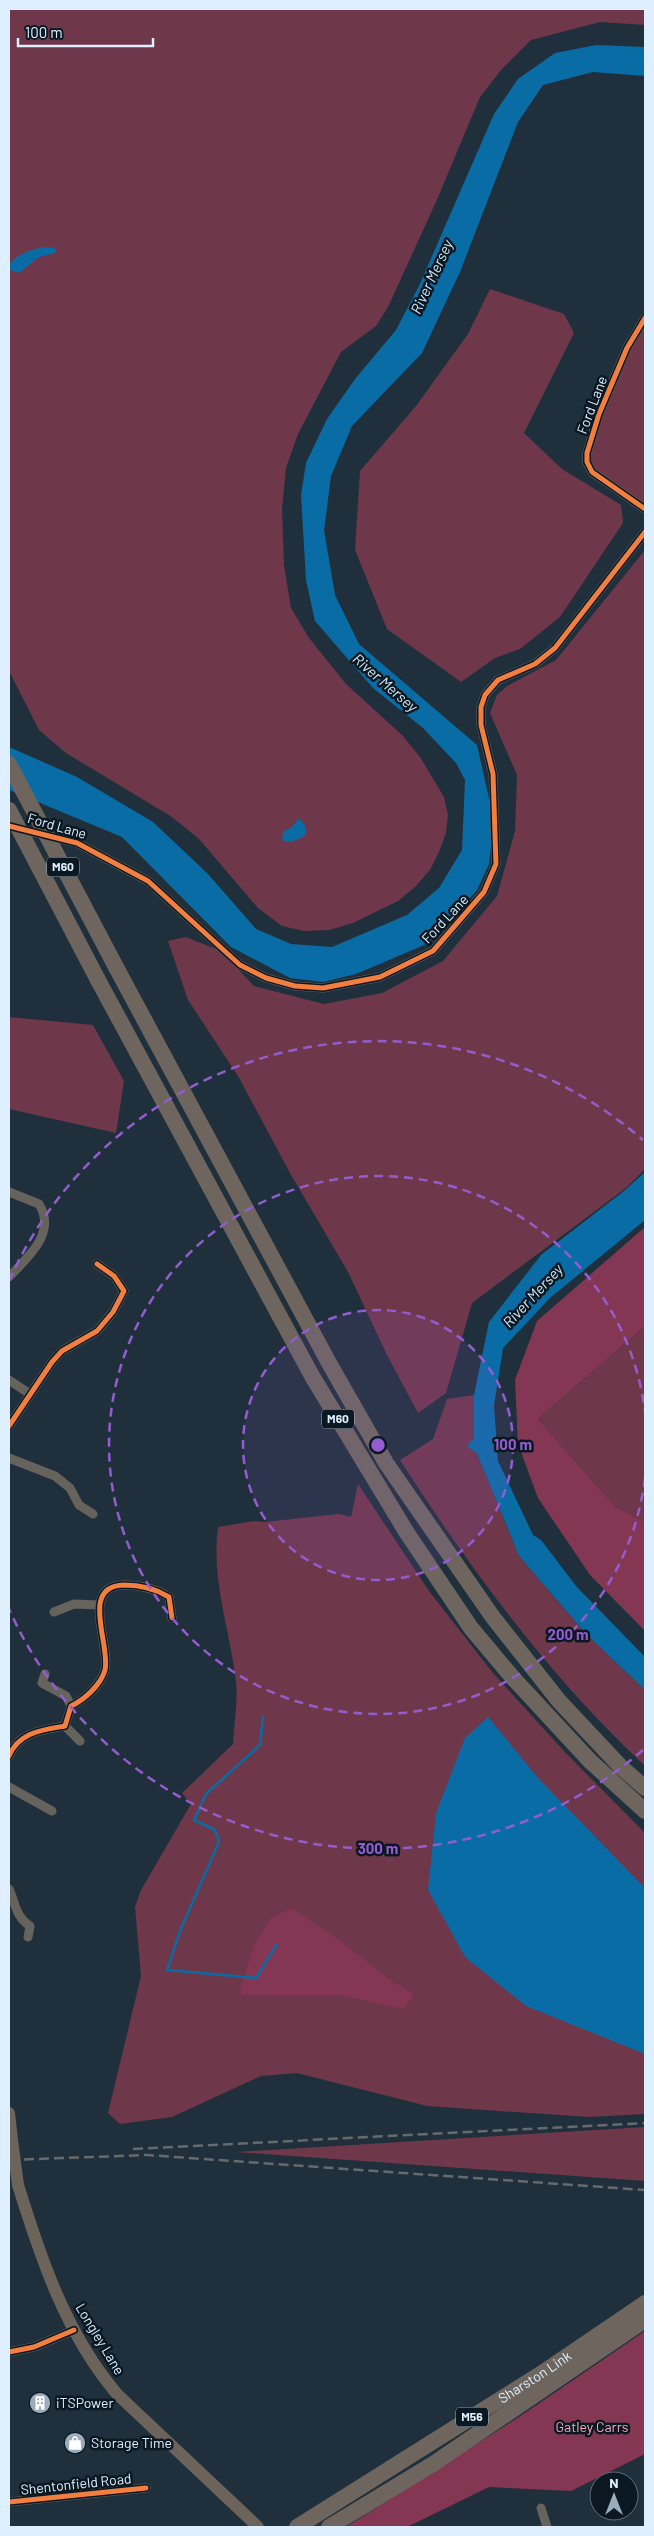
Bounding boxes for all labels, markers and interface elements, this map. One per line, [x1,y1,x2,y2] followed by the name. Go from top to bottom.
[18,15,152,47] scale bar
[25,23,63,41] text: 100 m
[406,235,457,317] water label: River Mersey
[573,374,610,436] street label: Ford Lane
[350,649,423,716] water label: River Mersey
[26,809,89,842] street label: Ford Lane
[47,858,79,876] road number: M60
[418,891,471,947] street label: Ford Lane
[498,1259,567,1331] water label: River Mersey
[322,1410,354,1428] road number: M60
[494,1435,532,1453] text: 100 m
[369,1436,387,1454] centre of rings
[547,1625,589,1643] text: 200 m
[358,1839,398,1857] text: 300 m
[72,2300,128,2378] street label: Longley Lane
[495,2347,574,2406] street label: Sharston Link
[28,2391,52,2415] building icon: iTSPower
[56,2394,113,2411] place label: iTSPower
[456,2408,488,2426] road number: M56
[556,2418,629,2435] park label: Gatley Carrs
[63,2431,87,2455] shop icon: Storage Time
[91,2434,172,2451] place label: Storage Time
[20,2469,132,2498] street label: Shentonfield Road
[589,2471,639,2521] north arrow
[609,2474,619,2491] text: N

